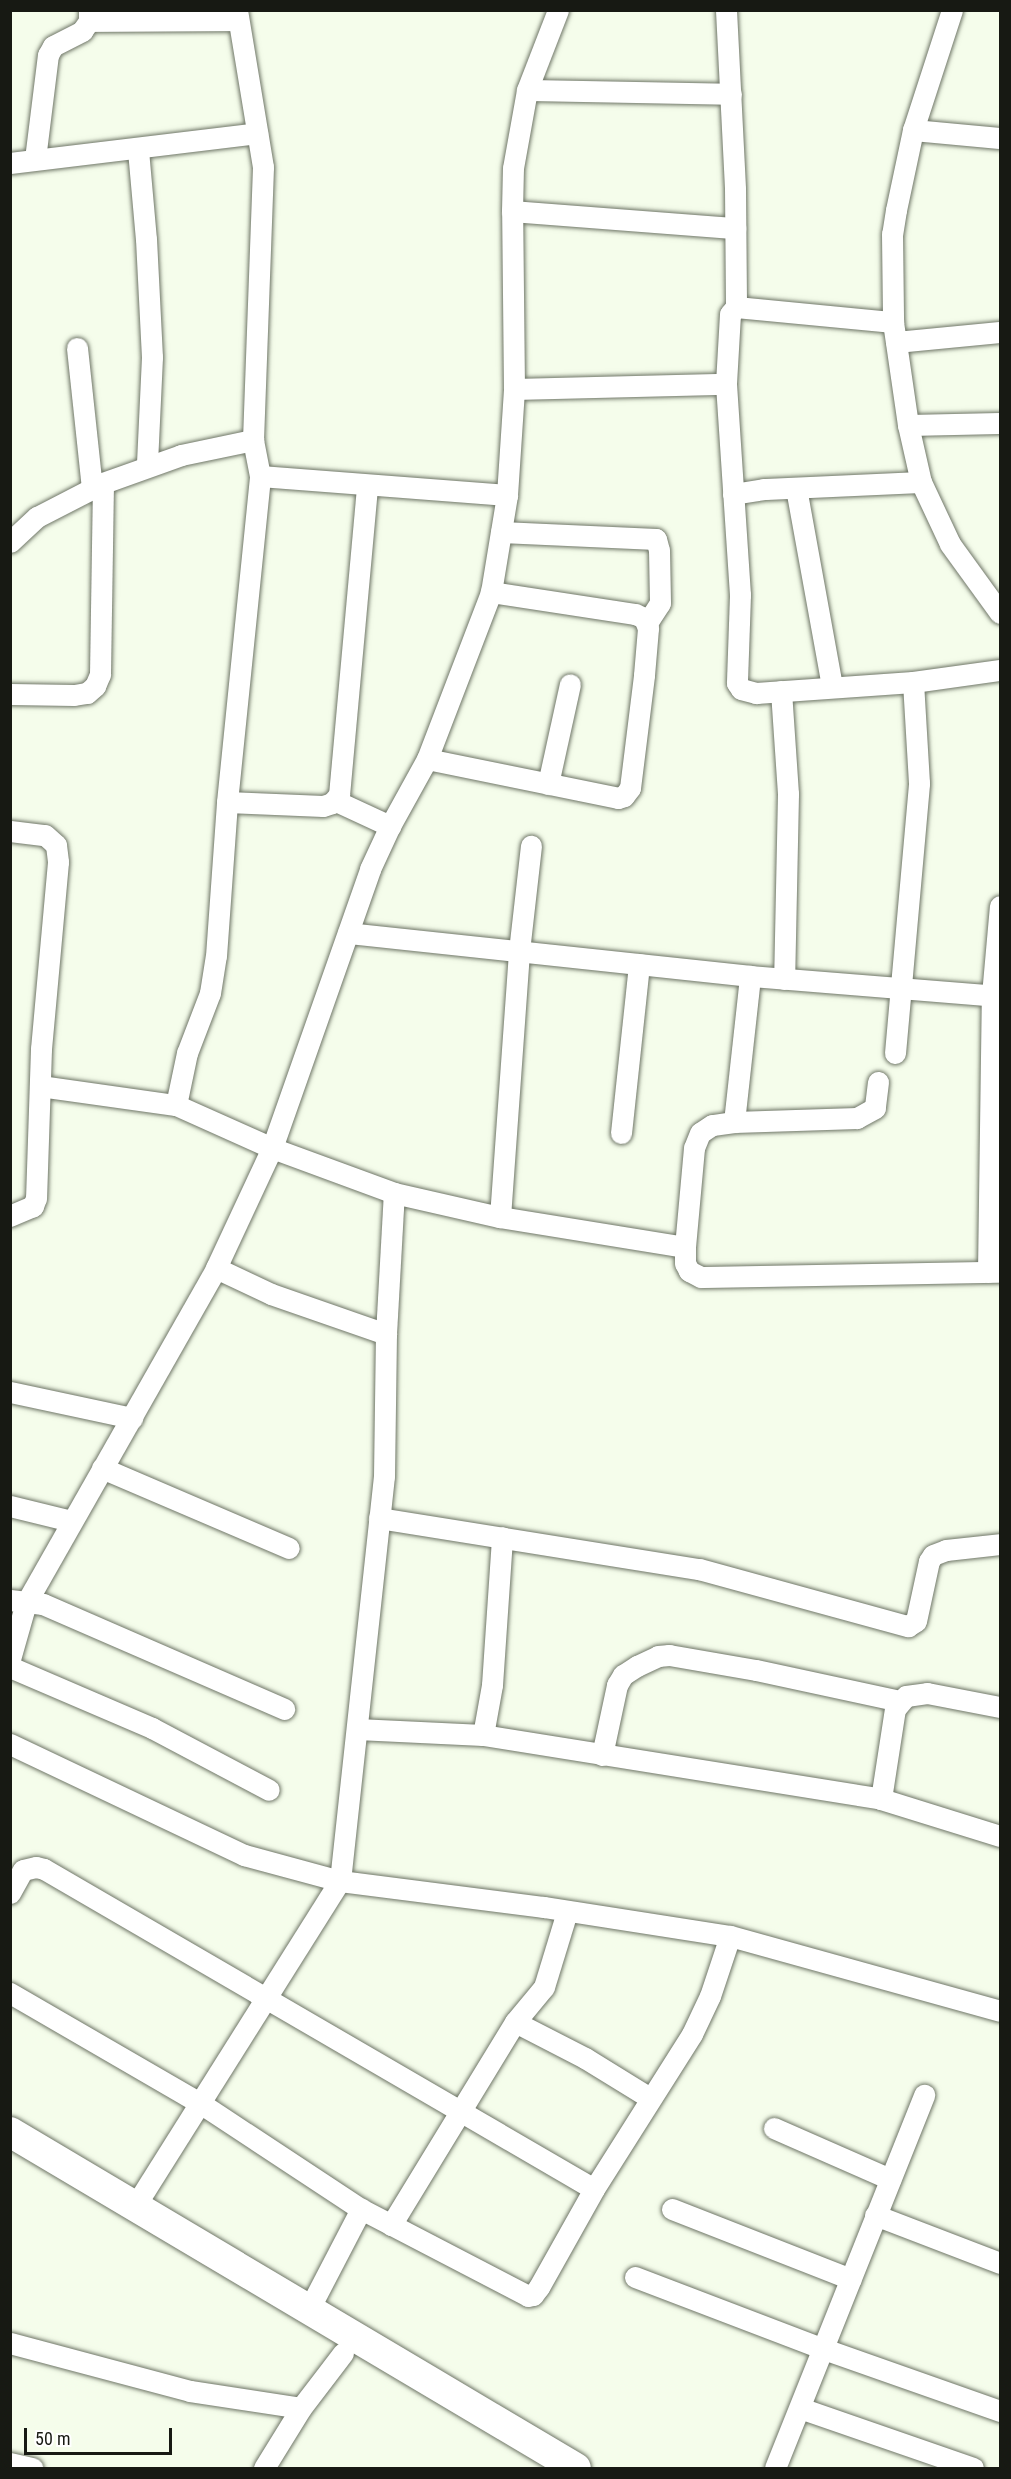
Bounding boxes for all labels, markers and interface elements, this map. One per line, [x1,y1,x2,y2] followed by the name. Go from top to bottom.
[27,2416,176,2454] scale bar
[35,2428,70,2449] text: 50 m

